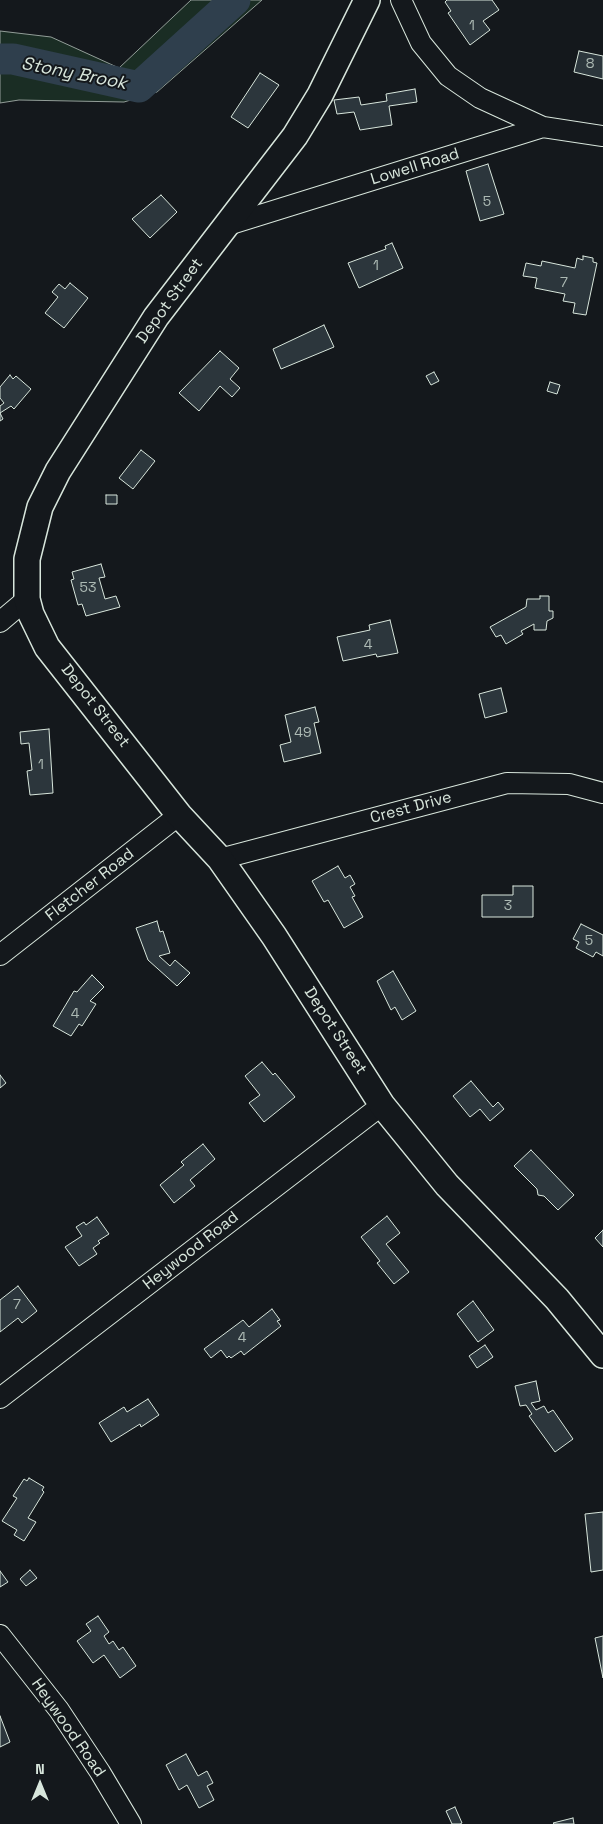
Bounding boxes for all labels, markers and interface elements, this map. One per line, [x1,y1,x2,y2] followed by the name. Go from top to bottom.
[469,18,475,34] house number: 1
[19,53,129,95] water label: Stony Brook
[586,56,594,72] house number: 8
[368,144,462,190] street label: Lowell Road
[483,194,491,210] house number: 5
[133,255,207,347] street label: Depot Street
[373,258,379,274] house number: 1
[560,275,568,291] house number: 7
[80,580,96,596] house number: 53
[364,637,372,653] house number: 4
[57,661,133,751] street label: Depot Street
[294,725,312,741] house number: 49
[38,757,44,773] house number: 1
[368,788,454,828] street label: Crest Drive
[42,844,138,926] street label: Fletcher Road
[504,898,512,914] house number: 3
[585,933,593,949] house number: 5
[300,984,370,1078] street label: Depot Street
[71,1006,79,1022] house number: 4
[139,1208,243,1294] street label: Heywood Road
[13,1297,21,1313] house number: 7
[238,1330,246,1346] house number: 4
[27,1675,109,1781] street label: Heywood Road
[15,1759,65,1809] north arrow
[35,1760,45,1778] text: N

